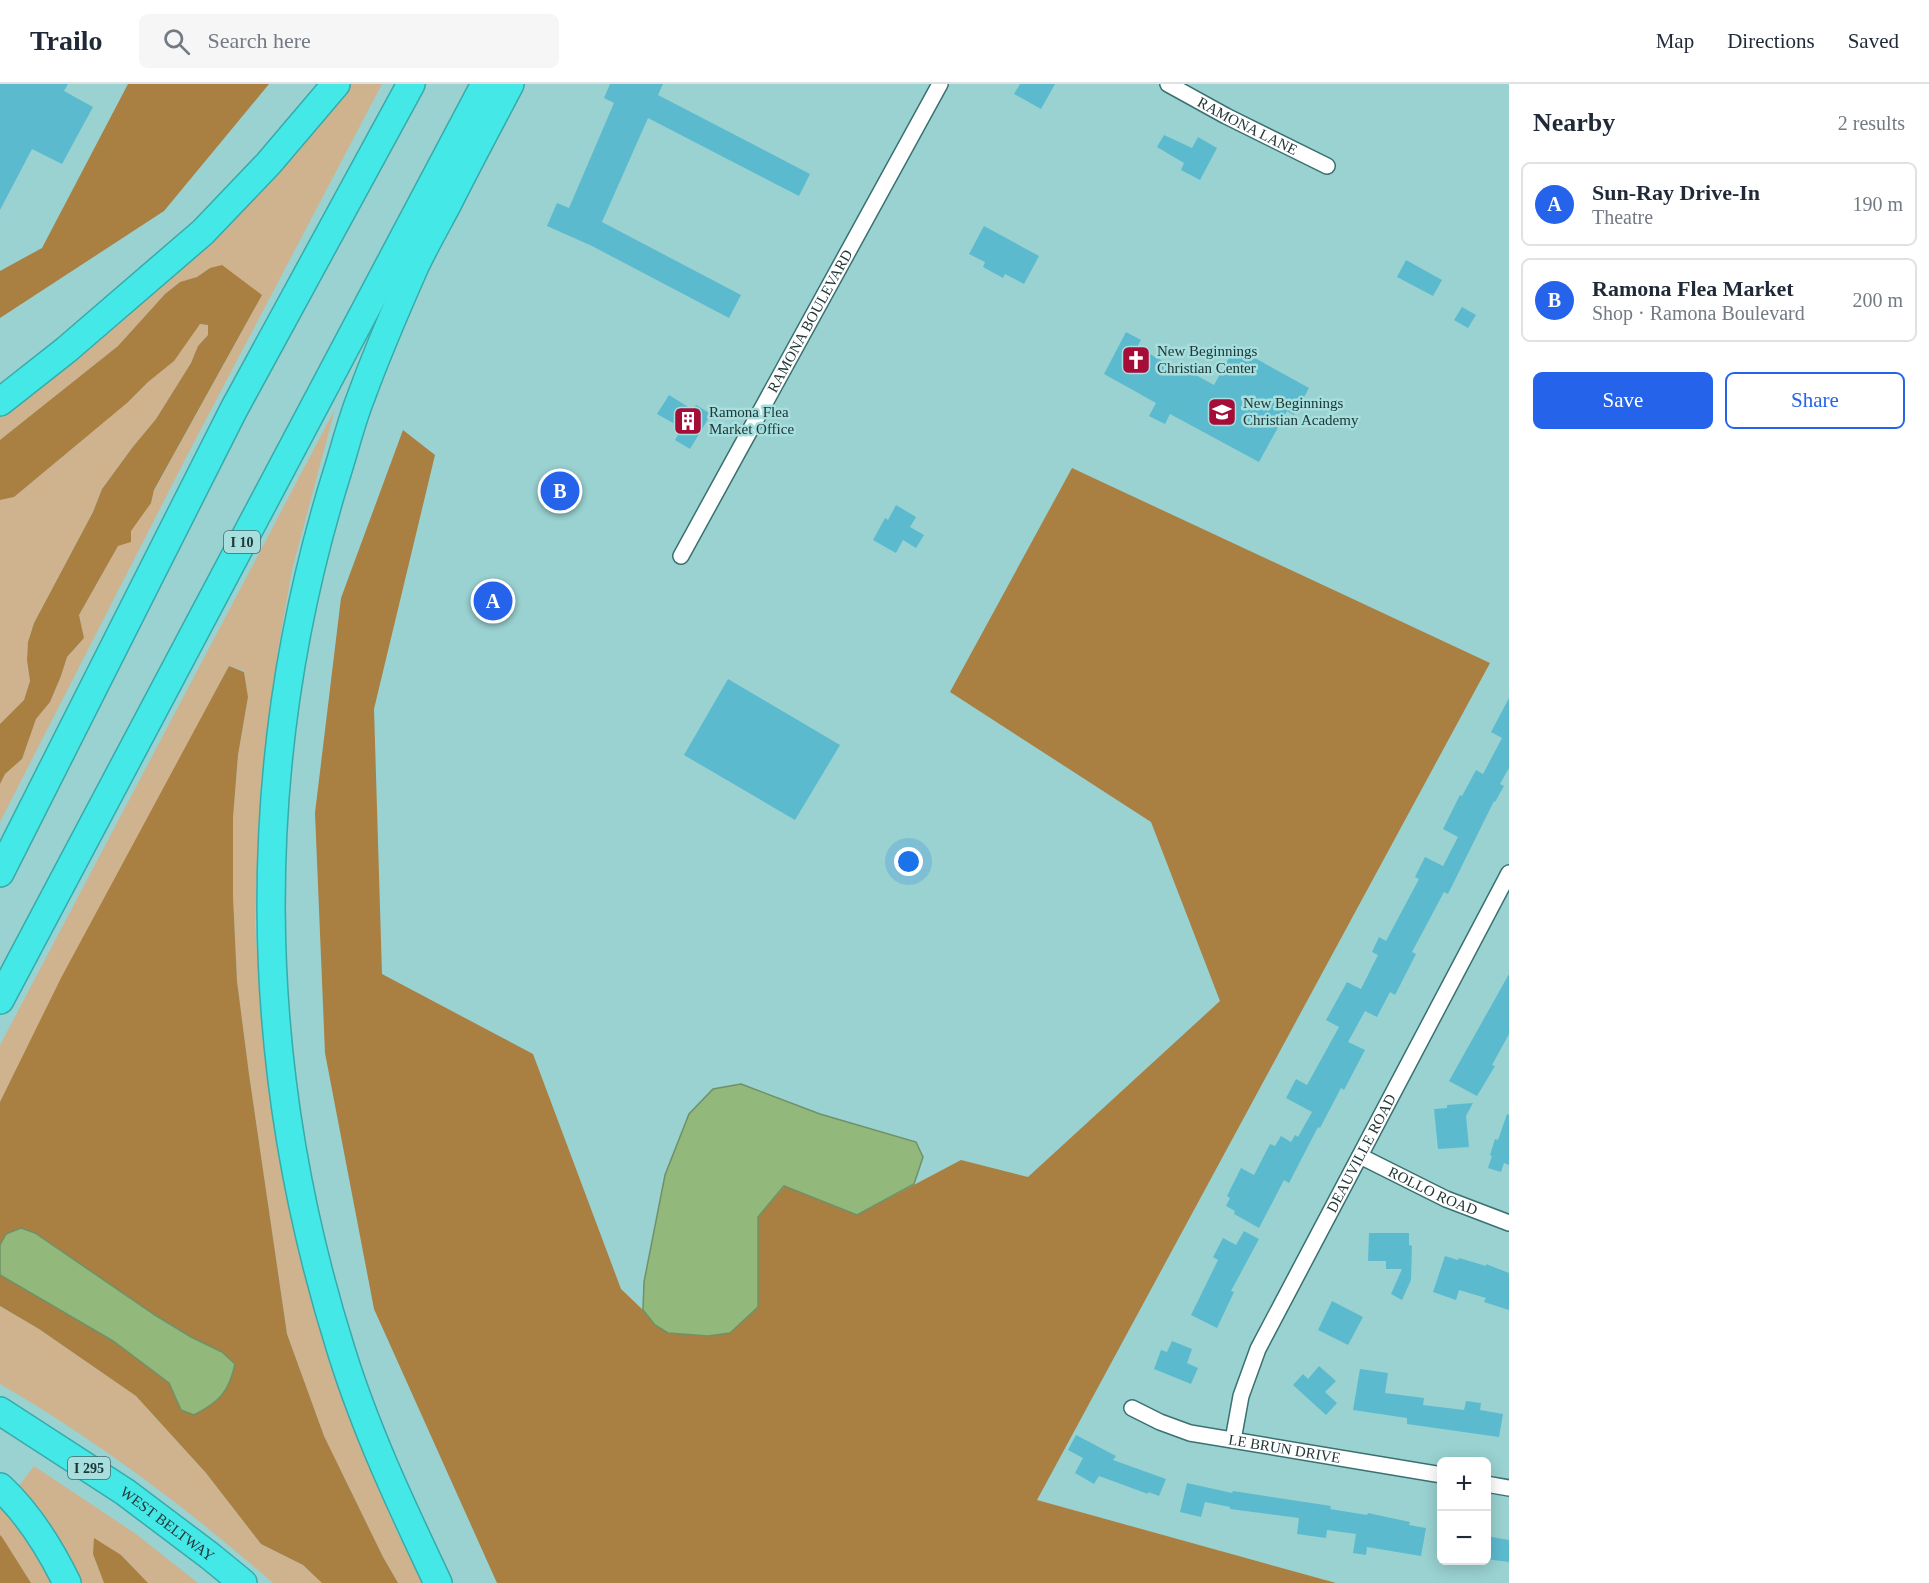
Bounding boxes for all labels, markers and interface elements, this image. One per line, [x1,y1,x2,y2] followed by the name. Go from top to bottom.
[139,14,559,68] search box
[30,25,103,56] text: Trailo
[160,25,193,58] icon: search
[208,28,311,53] text: Search here
[1656,29,1694,53] text: Map
[1727,29,1815,53] text: Directions
[1848,29,1899,53] text: Saved
[1195,94,1300,158] street label: RAMONA LANE
[1533,108,1615,137] text: Nearby
[1838,112,1905,134] text: 2 results
[1592,180,1760,205] text: Sun-Ray Drive-In
[1547,193,1562,215] text: A
[1852,193,1903,215] text: 190 m
[1592,206,1653,228] text: Theatre
[764,247,856,395] street label: RAMONA BOULEVARD
[1592,276,1794,301] text: Ramona Flea Market
[1548,289,1561,311] text: B
[1852,289,1903,311] text: 200 m
[1592,302,1805,324] text: Shop · Ramona Boulevard
[1157,343,1258,376] place label: New Beginnings Christian Center
[1120,344,1152,376] church icon: New Beginnings Christian Center
[1533,372,1713,429] button: Save
[1725,372,1905,429] button: Share
[1243,395,1359,428] place label: New Beginnings Christian Academy
[1206,396,1238,428] school or university icon: New Beginnings Christian Academy
[709,404,794,437] place label: Ramona Flea Market Office
[672,405,704,437] building icon: Ramona Flea Market Office
[540,468,580,514] pin: B
[224,531,260,553] road number: I 10
[474,578,512,624] pin: A
[894,847,923,876] your location
[1324,1091,1399,1215] street label: DEAUVILLE ROAD
[1386,1164,1480,1218] street label: ROLLO ROAD
[1227,1432,1342,1466] street label: LE BRUN DRIVE
[68,1457,110,1479] road number: I 295
[1437,1457,1491,1565] map controls
[1437,1457,1491,1511] button: +
[117,1483,218,1564] street label: WEST BELTWAY
[1437,1511,1491,1565] button: −

